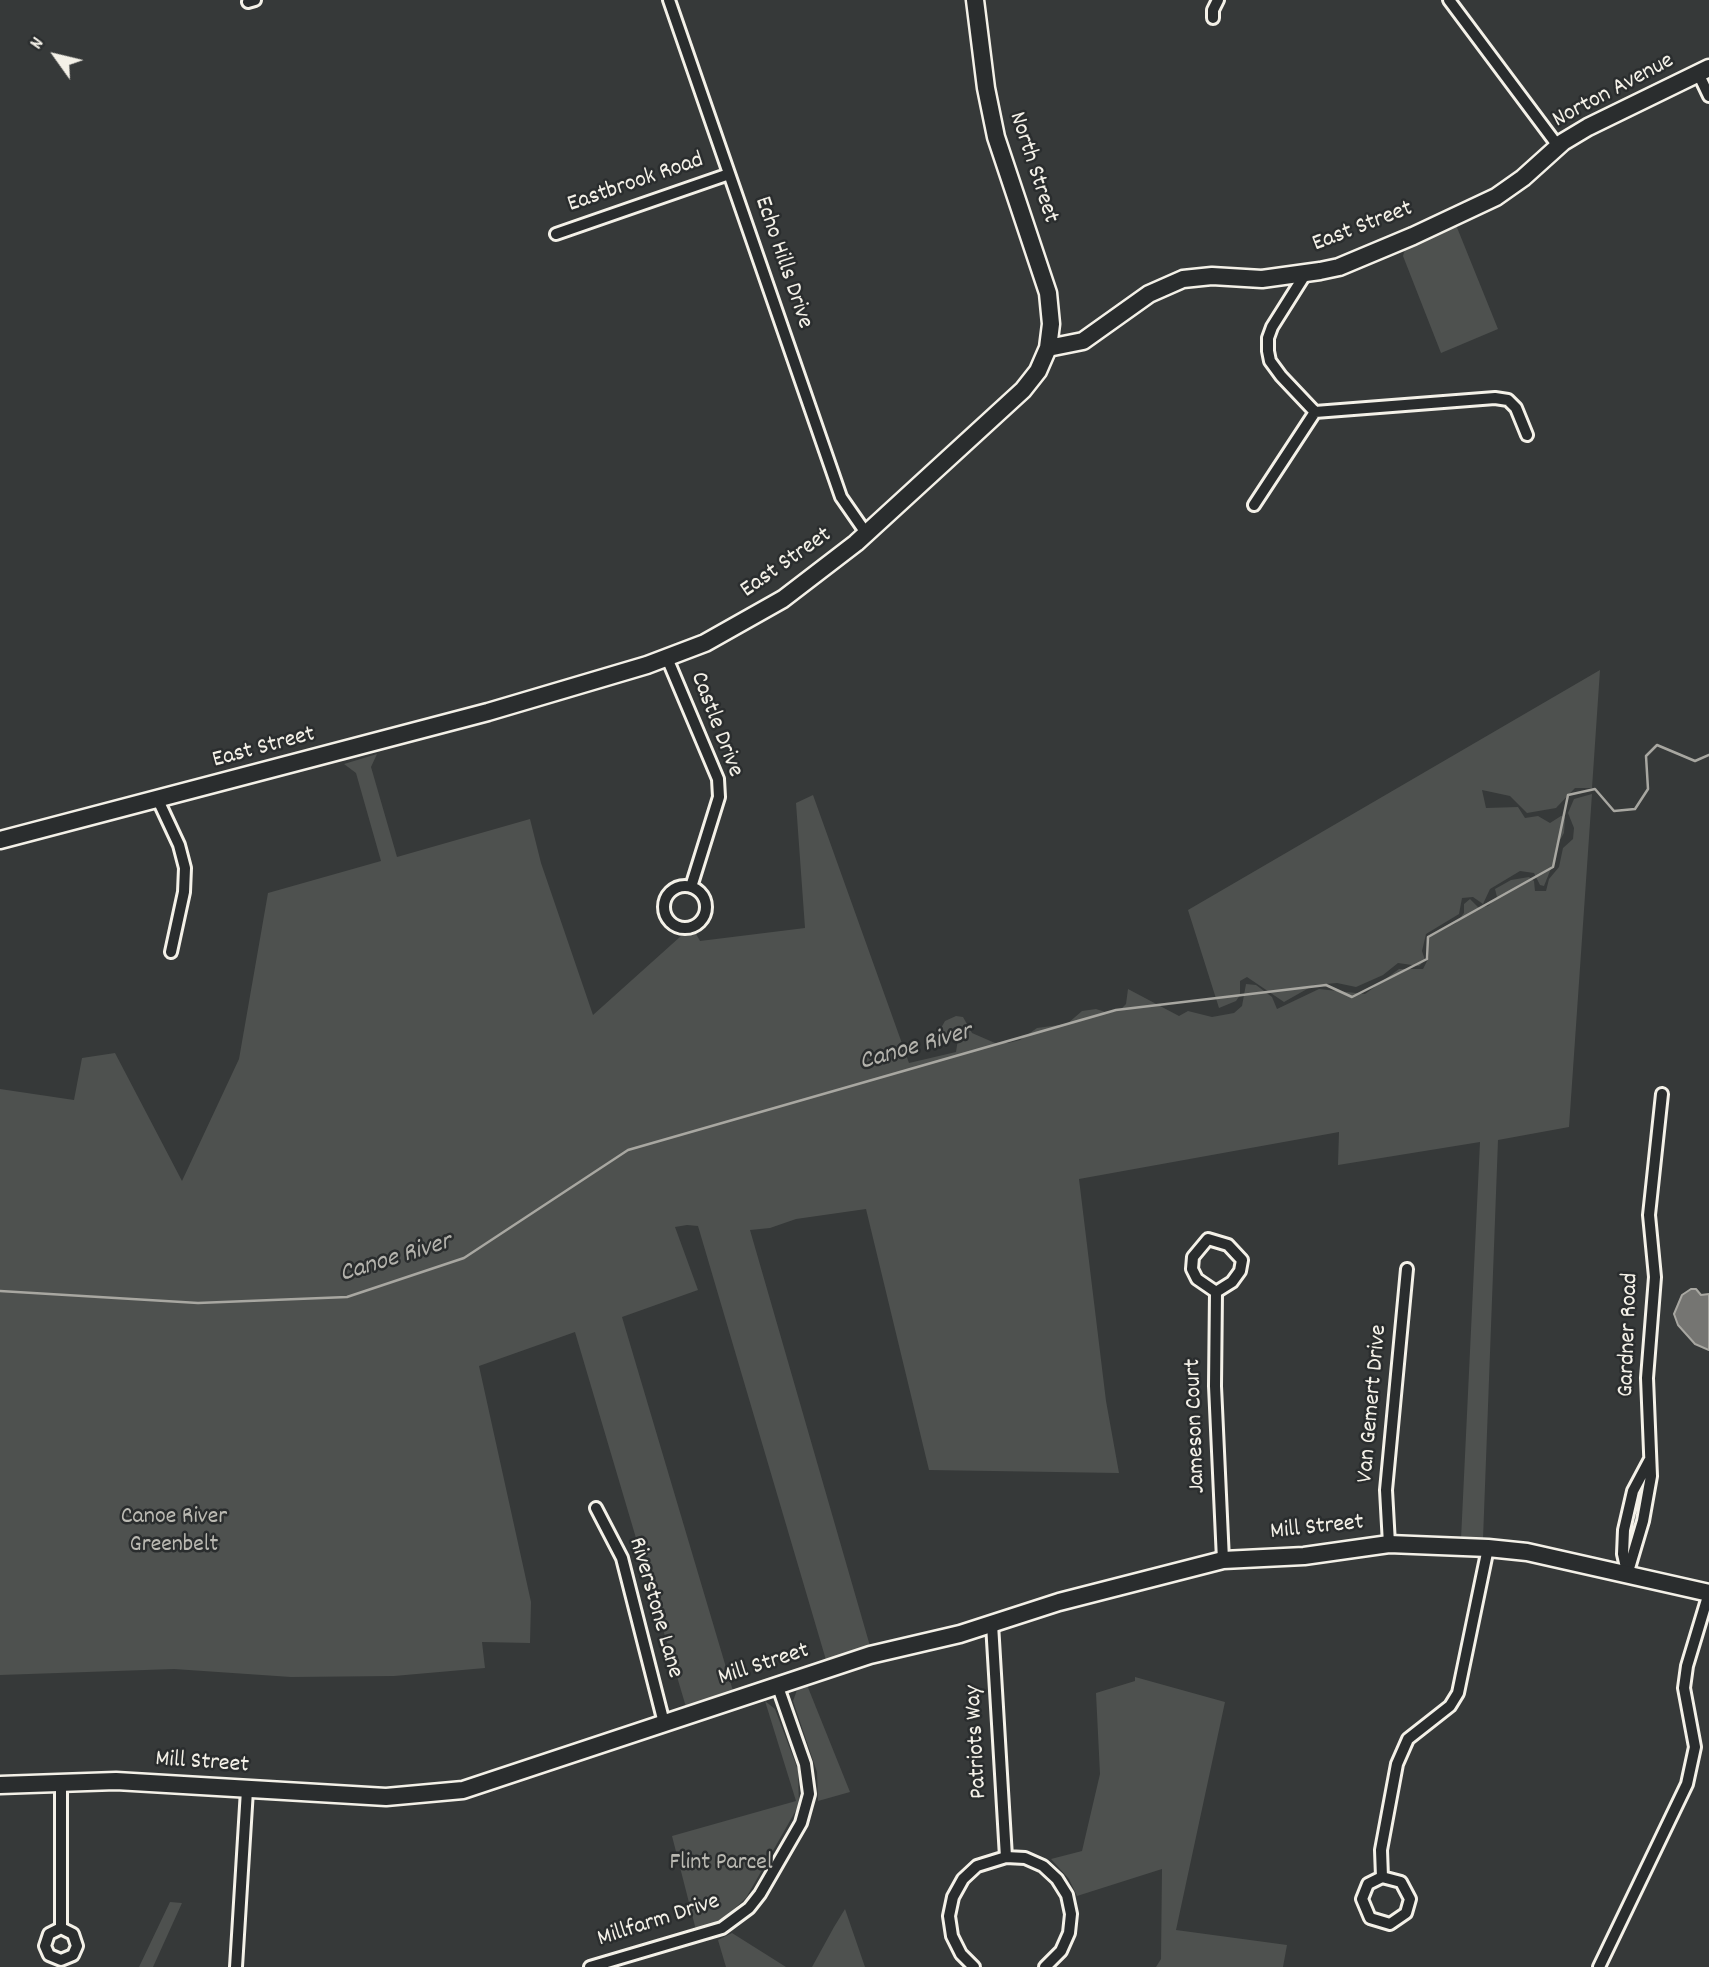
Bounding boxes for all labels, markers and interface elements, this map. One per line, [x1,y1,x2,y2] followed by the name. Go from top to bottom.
[21,21,91,91] north arrow
[24,33,52,55] text: N
[1548,48,1680,136] street label: Norton Avenue
[1001,109,1063,227] street label: North Street
[564,147,708,221] street label: Eastbrook Road
[746,193,818,333] street label: Echo Hills Drive
[1309,196,1417,260] street label: East Street
[736,522,838,606] street label: East Street
[682,668,748,782] street label: Castle Drive
[210,722,318,776] street label: East Street
[856,1018,976,1080] water label: Canoe River
[336,1228,456,1292] water label: Canoe River
[1613,1272,1647,1398] street label: Gardner Road
[1353,1324,1395,1484] street label: Van Gemert Drive
[1180,1358,1214,1494] street label: Jameson Court
[121,1505,227,1561] park label: Canoe River Greenbelt
[1269,1510,1365,1548] street label: Mill Street
[620,1534,688,1682] street label: Riverstone Lane
[715,1638,813,1694] street label: Mill Street
[961,1684,995,1800] street label: Patriots Way
[154,1746,250,1782] street label: Mill Street
[669,1851,773,1879] park label: Flint Parcel
[594,1889,724,1955] street label: Millfarm Drive

